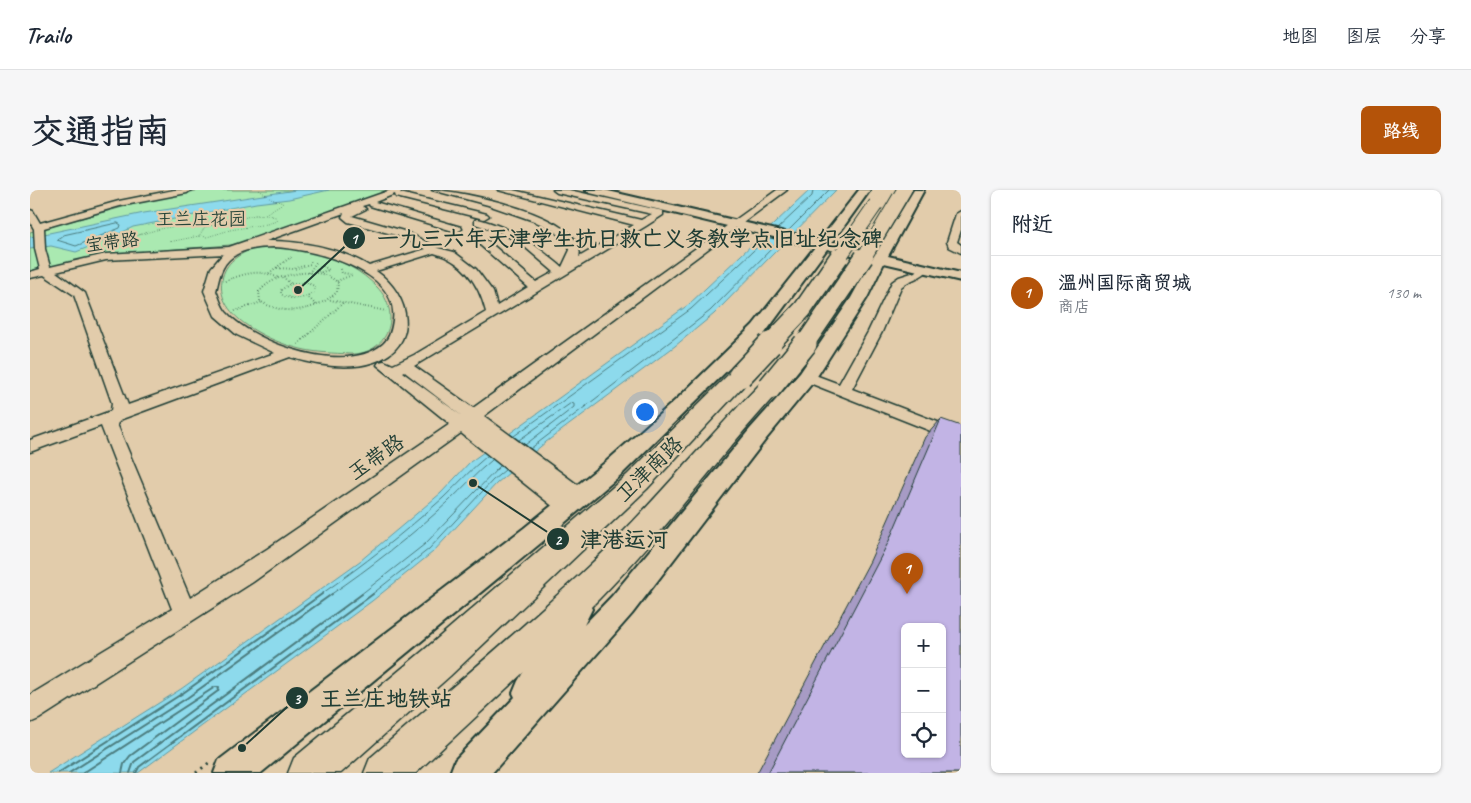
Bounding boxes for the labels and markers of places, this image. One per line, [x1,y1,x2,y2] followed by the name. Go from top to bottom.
[342,220,893,257] callout: 一九三六年天津学生抗日救亡义务教学点旧址纪念碑
[545,521,678,558] callout: 津港运河
[891,553,923,594] pin: 1
[285,680,462,717] callout: 王兰庄地铁站

